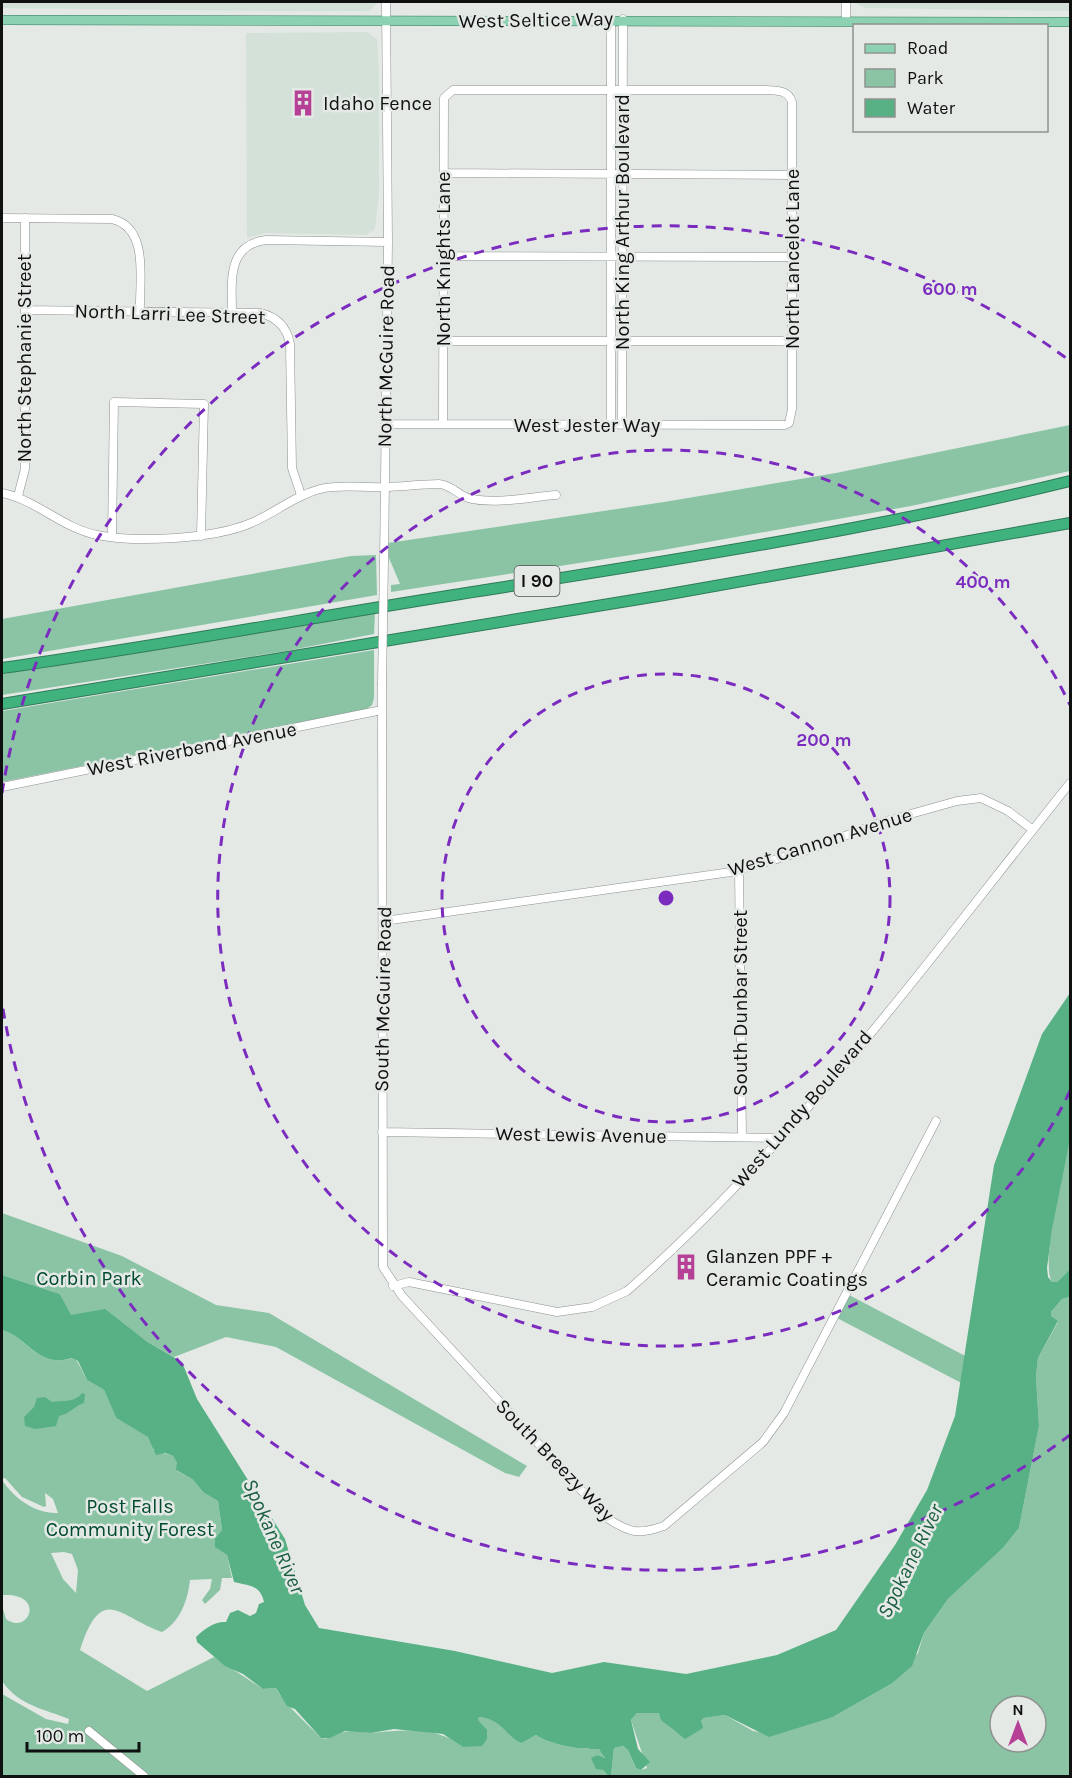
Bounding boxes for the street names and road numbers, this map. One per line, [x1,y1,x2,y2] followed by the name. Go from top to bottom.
[458,7,614,33] street label: West Seltice Way
[611,94,634,350] street label: North King Arthur Boulevard
[781,169,804,349] street label: North Lancelot Lane
[432,171,455,347] street label: North Knights Lane
[13,253,36,462] street label: North Stephanie Street
[373,264,399,448] street label: North McGuire Road
[74,299,266,329] street label: North Larri Lee Street
[514,414,660,437] street label: West Jester Way
[514,566,560,596] road number: I 90
[85,717,299,781] street label: West Riverbend Avenue
[725,803,915,881] street label: West Cannon Avenue
[370,906,396,1092] street label: South McGuire Road
[729,909,752,1096] street label: South Dunbar Street
[727,1026,877,1192] street label: West Lundy Boulevard
[495,1122,667,1148] street label: West Lewis Avenue
[491,1394,619,1526] street label: South Breezy Way

